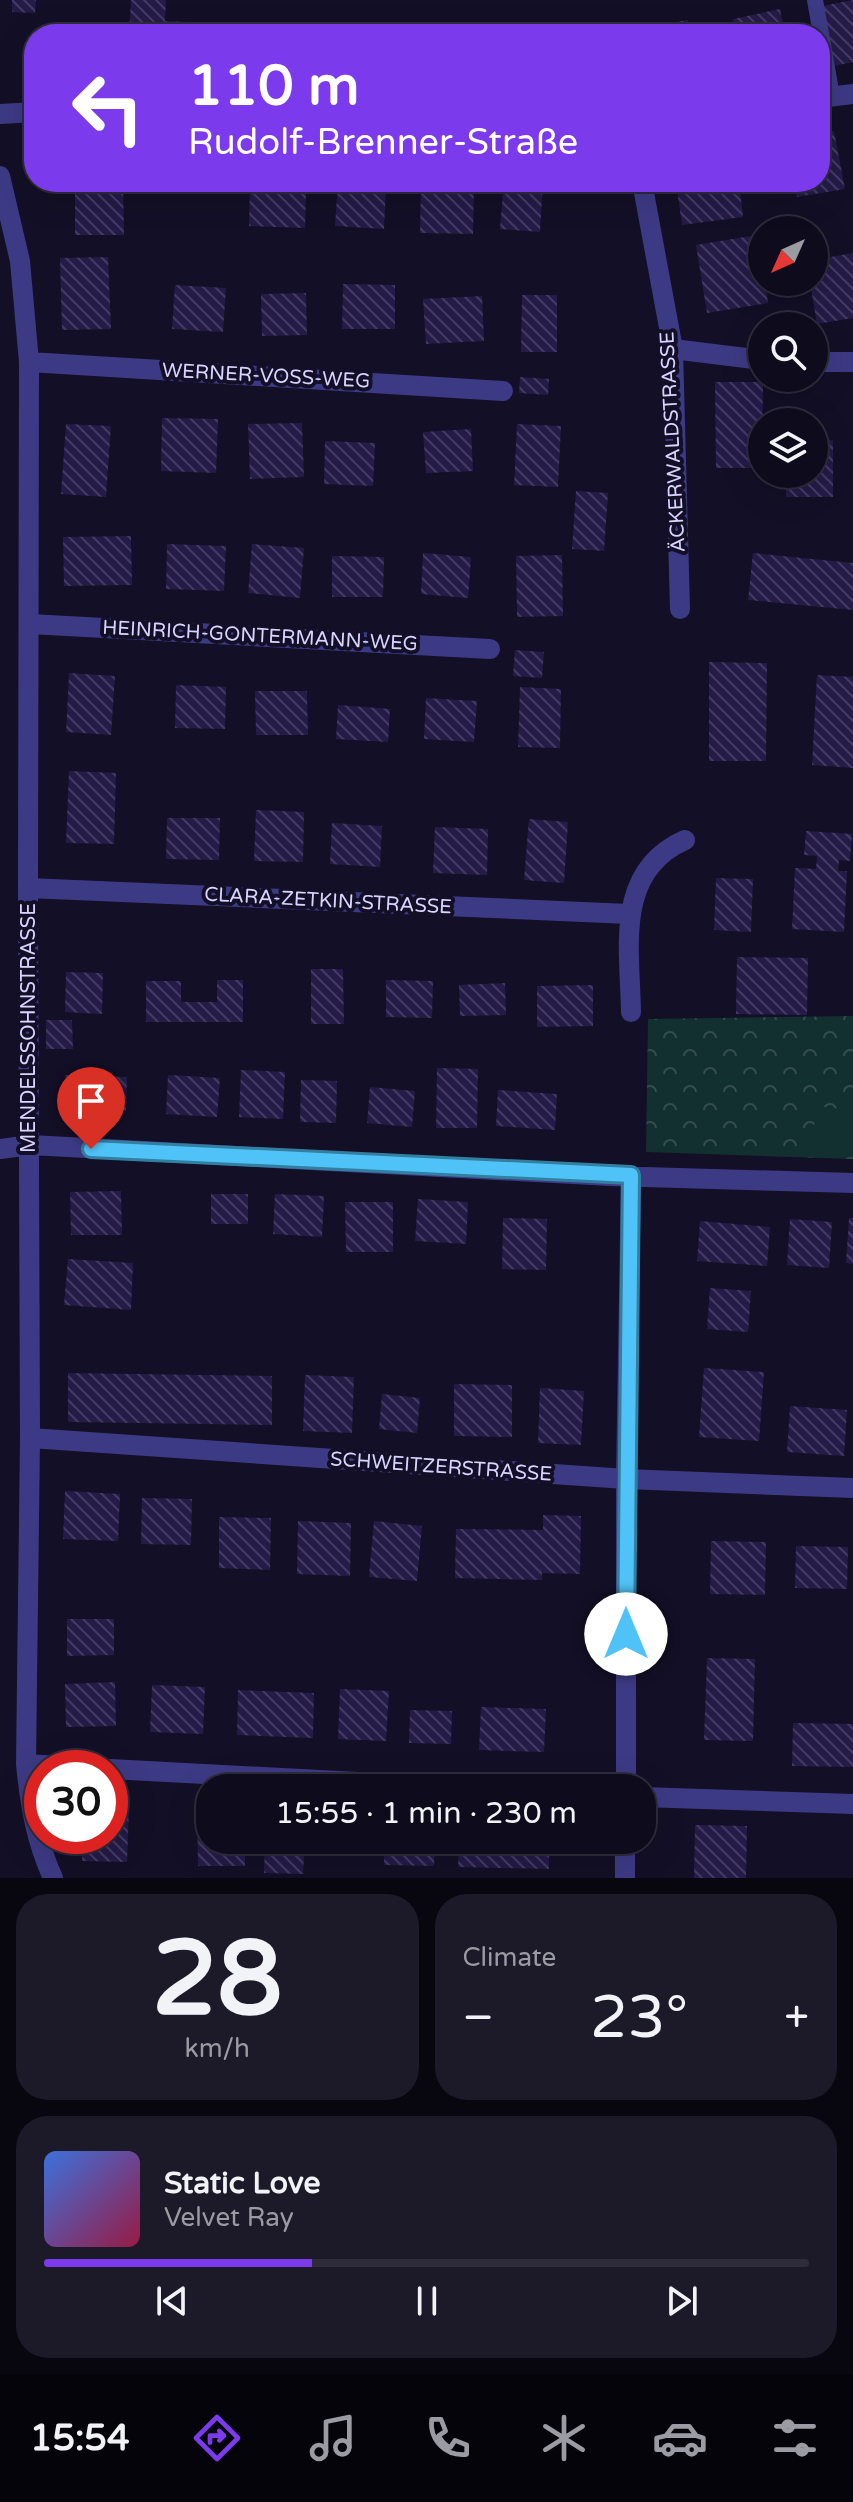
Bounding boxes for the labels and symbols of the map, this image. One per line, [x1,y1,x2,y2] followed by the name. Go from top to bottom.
[748,216,828,296] north arrow
[655,331,691,553] street label: ÄCKERWALDSTRASSE
[161,359,371,393] street label: WERNER-VOSS-WEG
[102,616,418,656] street label: HEINRICH-GONTERMANN-WEG
[204,883,452,919] street label: CLARA-ZETKIN-STRASSE
[17,903,41,1153] street label: MENDELSSOHNSTRASSE
[57,1067,125,1149] pin
[329,1447,553,1487] street label: SCHWEITZERSTRASSE
[584,1592,668,1676] position arrow
[24,1750,128,1854] speed limit sign: 30

